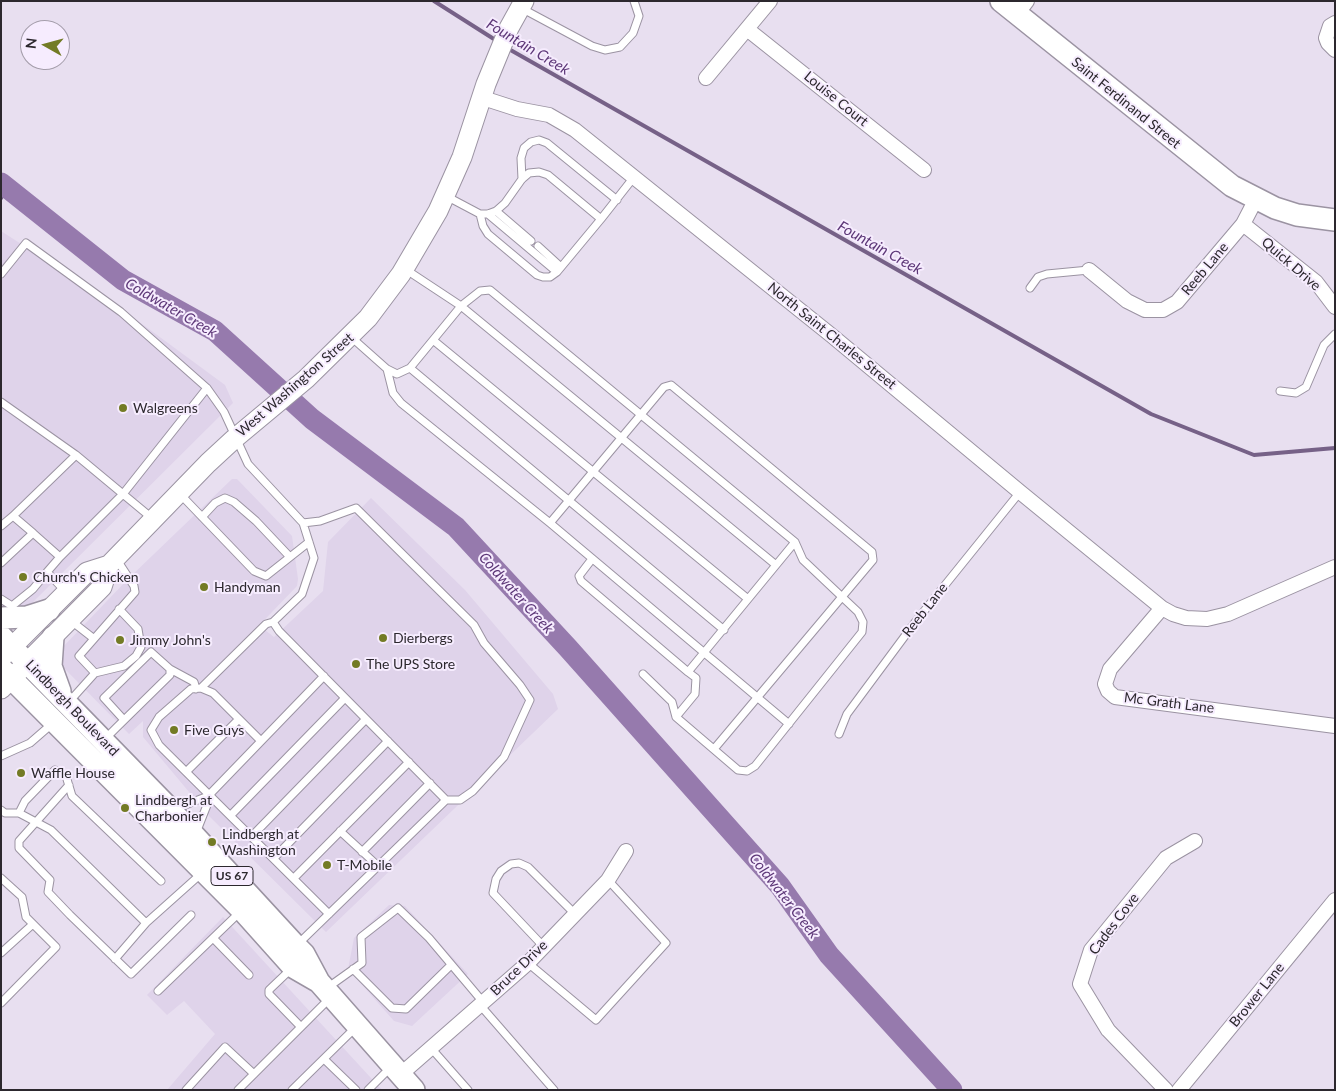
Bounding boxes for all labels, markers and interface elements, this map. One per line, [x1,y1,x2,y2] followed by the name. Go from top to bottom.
[483,15,573,79] water label: Fountain Creek
[20,20,70,70] north arrow
[22,37,40,50] text: N
[1068,54,1184,152] street label: Saint Ferdinand Street
[800,68,872,130] street label: Louise Court
[834,217,926,279] water label: Fountain Creek
[1258,234,1324,294] street label: Quick Drive
[1178,239,1232,299] street label: Reeb Lane
[122,274,220,342] water label: Coldwater Creek
[764,279,900,393] street label: North Saint Charles Street
[233,329,357,441] street label: West Washington Street
[133,400,198,416] place label: Walgreens
[117,402,129,414] marker: Walgreens
[475,549,557,637] water label: Coldwater Creek
[33,569,139,585] place label: Church's Chicken
[17,571,29,583] marker: Church's Chicken
[214,579,281,595] place label: Handyman
[899,580,951,640] street label: Reeb Lane
[198,581,210,593] marker: Handyman
[393,630,453,646] place label: Dierbergs
[130,632,211,648] place label: Jimmy John's
[377,632,389,644] marker: Dierbergs
[114,634,126,646] marker: Jimmy John's
[22,656,122,760] street label: Lindbergh Boulevard
[366,656,455,672] place label: The UPS Store
[350,658,362,670] marker: The UPS Store
[1123,689,1215,717] street label: Mc Grath Lane
[184,722,244,738] place label: Five Guys
[168,724,180,736] marker: Five Guys
[31,765,115,781] place label: Waffle House
[15,767,27,779] marker: Waffle House
[135,792,212,824] place label: Lindbergh at Charbonier
[119,802,131,814] marker: Lindbergh at Charbonier
[222,826,299,859] place label: Lindbergh at Washington
[206,836,218,848] marker: Lindbergh at Washington
[745,850,823,942] water label: Coldwater Creek
[337,857,392,873] place label: T-Mobile
[321,859,333,871] marker: T-Mobile
[211,866,253,886] road number: US 67
[1085,890,1143,958] street label: Cades Cove
[487,937,551,999] street label: Bruce Drive
[1226,959,1288,1031] street label: Brower Lane

